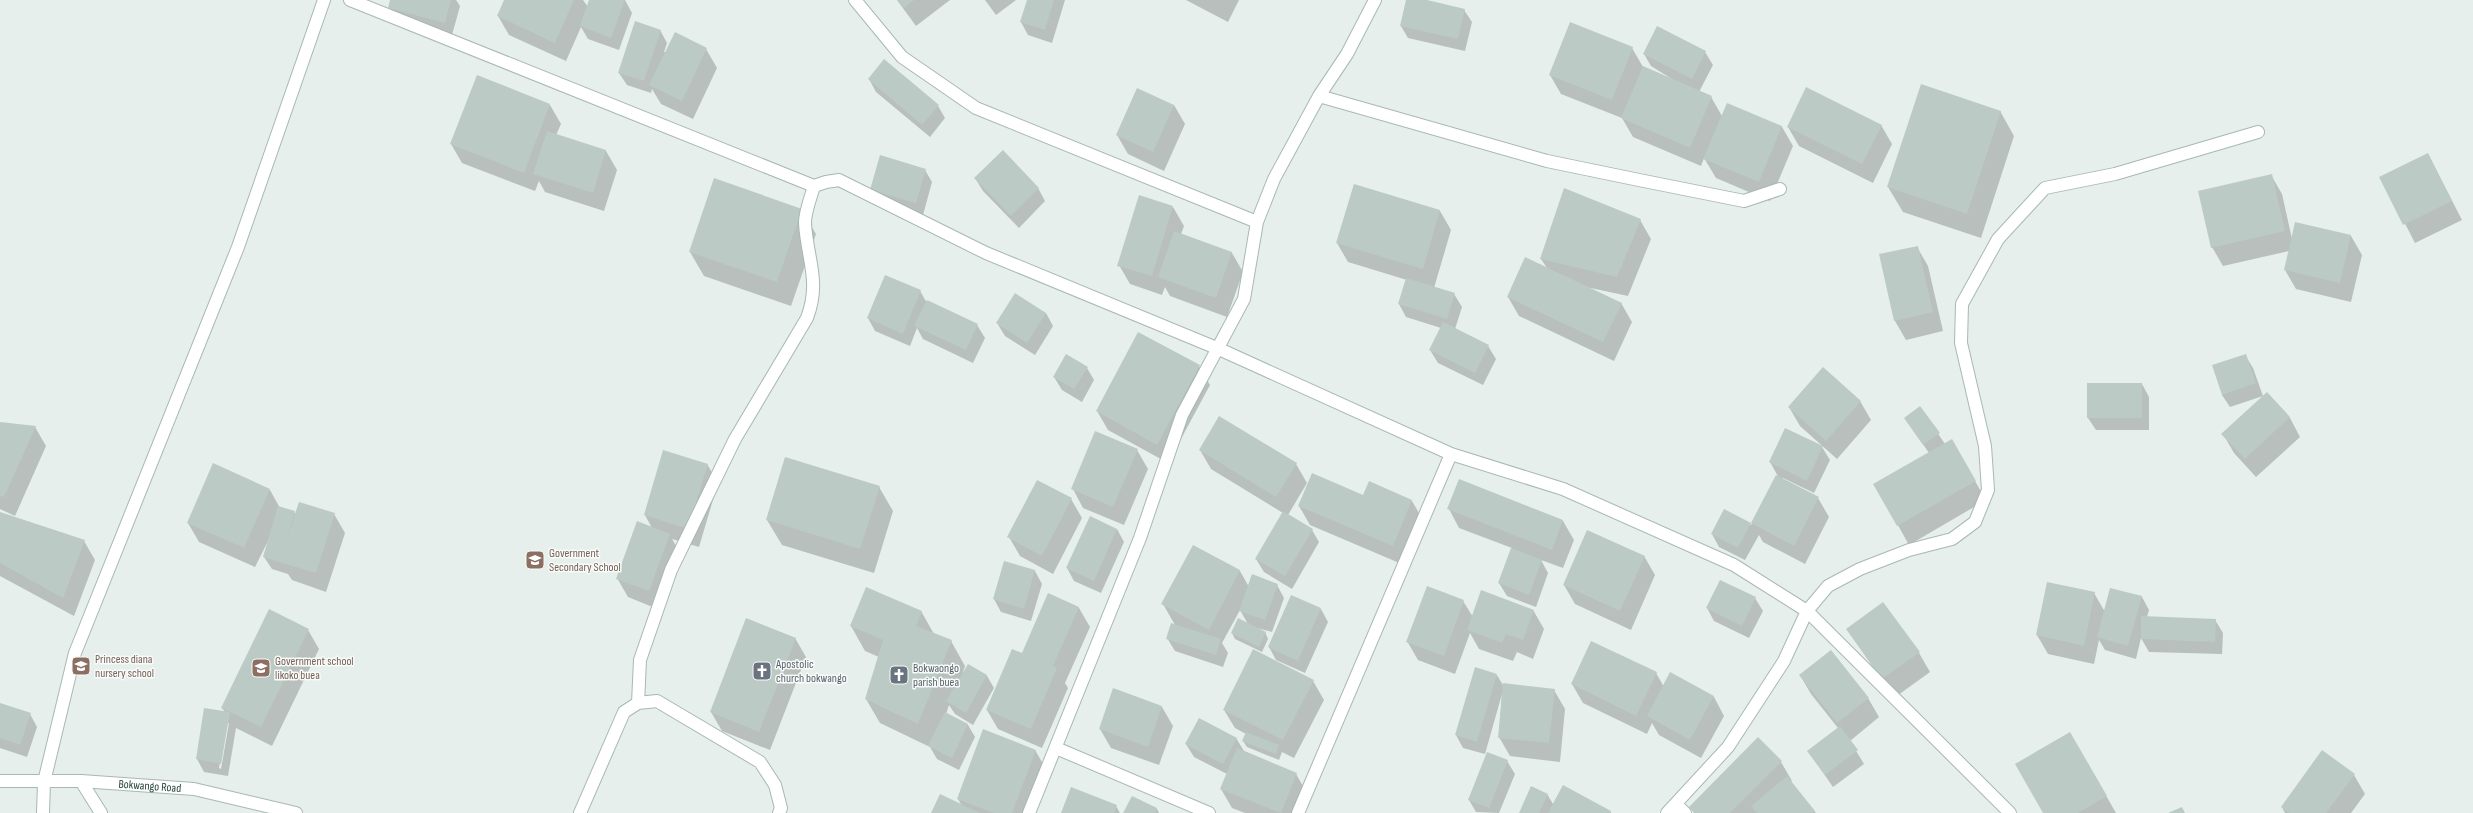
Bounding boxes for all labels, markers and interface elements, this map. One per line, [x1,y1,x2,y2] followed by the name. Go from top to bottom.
[549,546,621,575] place label: Government Secondary School
[524,549,546,571] school or university icon: Government Secondary School
[95,652,154,681] place label: Princess diana nursery school
[275,654,354,683] place label: Government school likoko buea
[70,655,92,677] school or university icon: Princess diana nursery school
[250,657,272,679] school or university icon: Government school likoko buea
[775,657,847,686] place label: Apostolic church bokwango
[751,660,773,682] church icon: Apostolic church bokwango
[913,661,959,690] place label: Bokwaongo parish buea
[888,664,910,686] church icon: Bokwaongo parish buea
[118,776,182,796] street label: Bokwango Road

